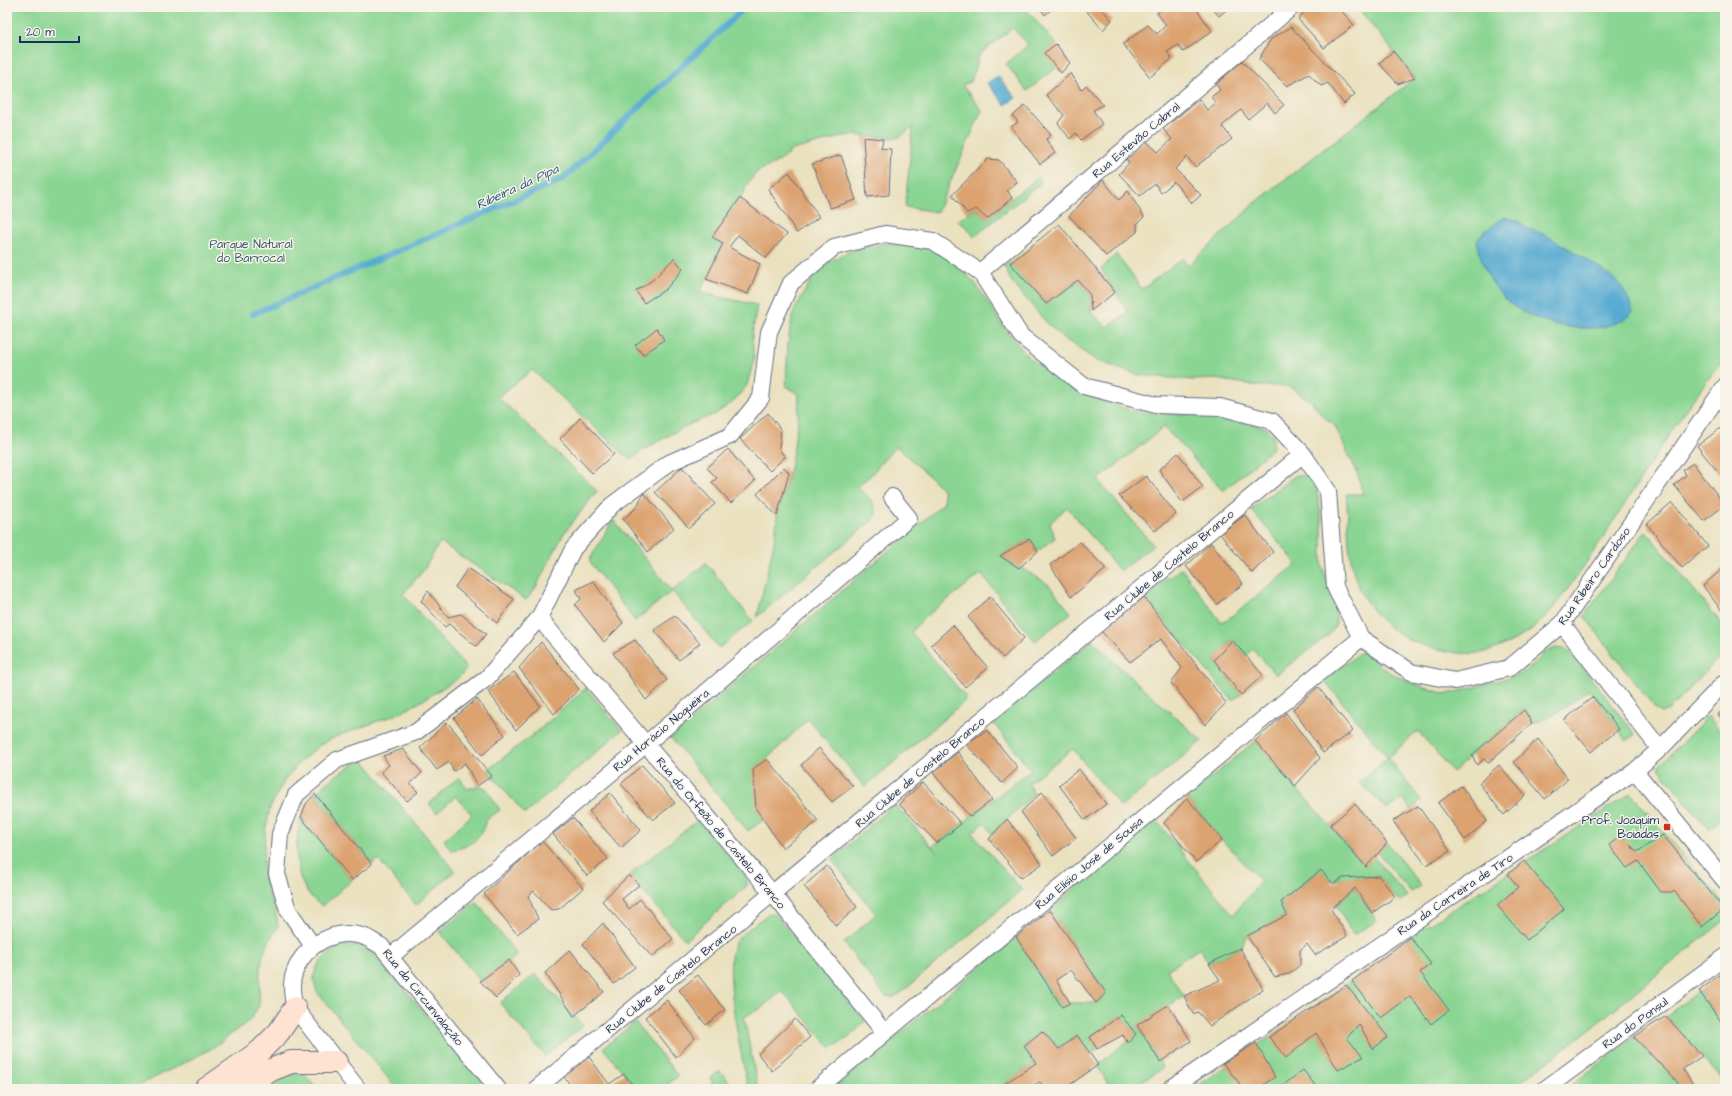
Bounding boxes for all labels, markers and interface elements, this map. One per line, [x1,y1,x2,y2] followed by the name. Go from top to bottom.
[20,18,79,44] scale bar
[26,24,55,41] text: 20 m
[1089,98,1184,182] street label: Rua Estevão Cabral
[473,159,563,214] water label: Ribeira da Pipa
[209,236,293,267] park label: Parque Natural do Barrocal
[1101,506,1238,625] street label: Rua Clube de Castelo Branco
[1554,524,1635,629] street label: Rua Ribeiro Cardoso
[610,685,714,777] street label: Rua Horácio Nogueira
[852,713,989,832] street label: Rua Clube de Castelo Branco
[652,754,790,913] street label: Rua do Orfeão de Castelo Branco
[1582,812,1660,843] place label: Prof. Joaquim Boiadas
[1032,813,1147,914] street label: Rua Elísio José de Sousa
[1662,822,1672,832] marker: Prof. Joaquim Boiadas
[1394,849,1517,940] street label: Rua da Carreira de Tiro
[602,921,741,1038] street label: Rua Clube de Castelo Branco
[378,945,467,1049] street label: Rua da Circunvalação
[1599,994,1672,1053] street label: Rua do Ponsul

